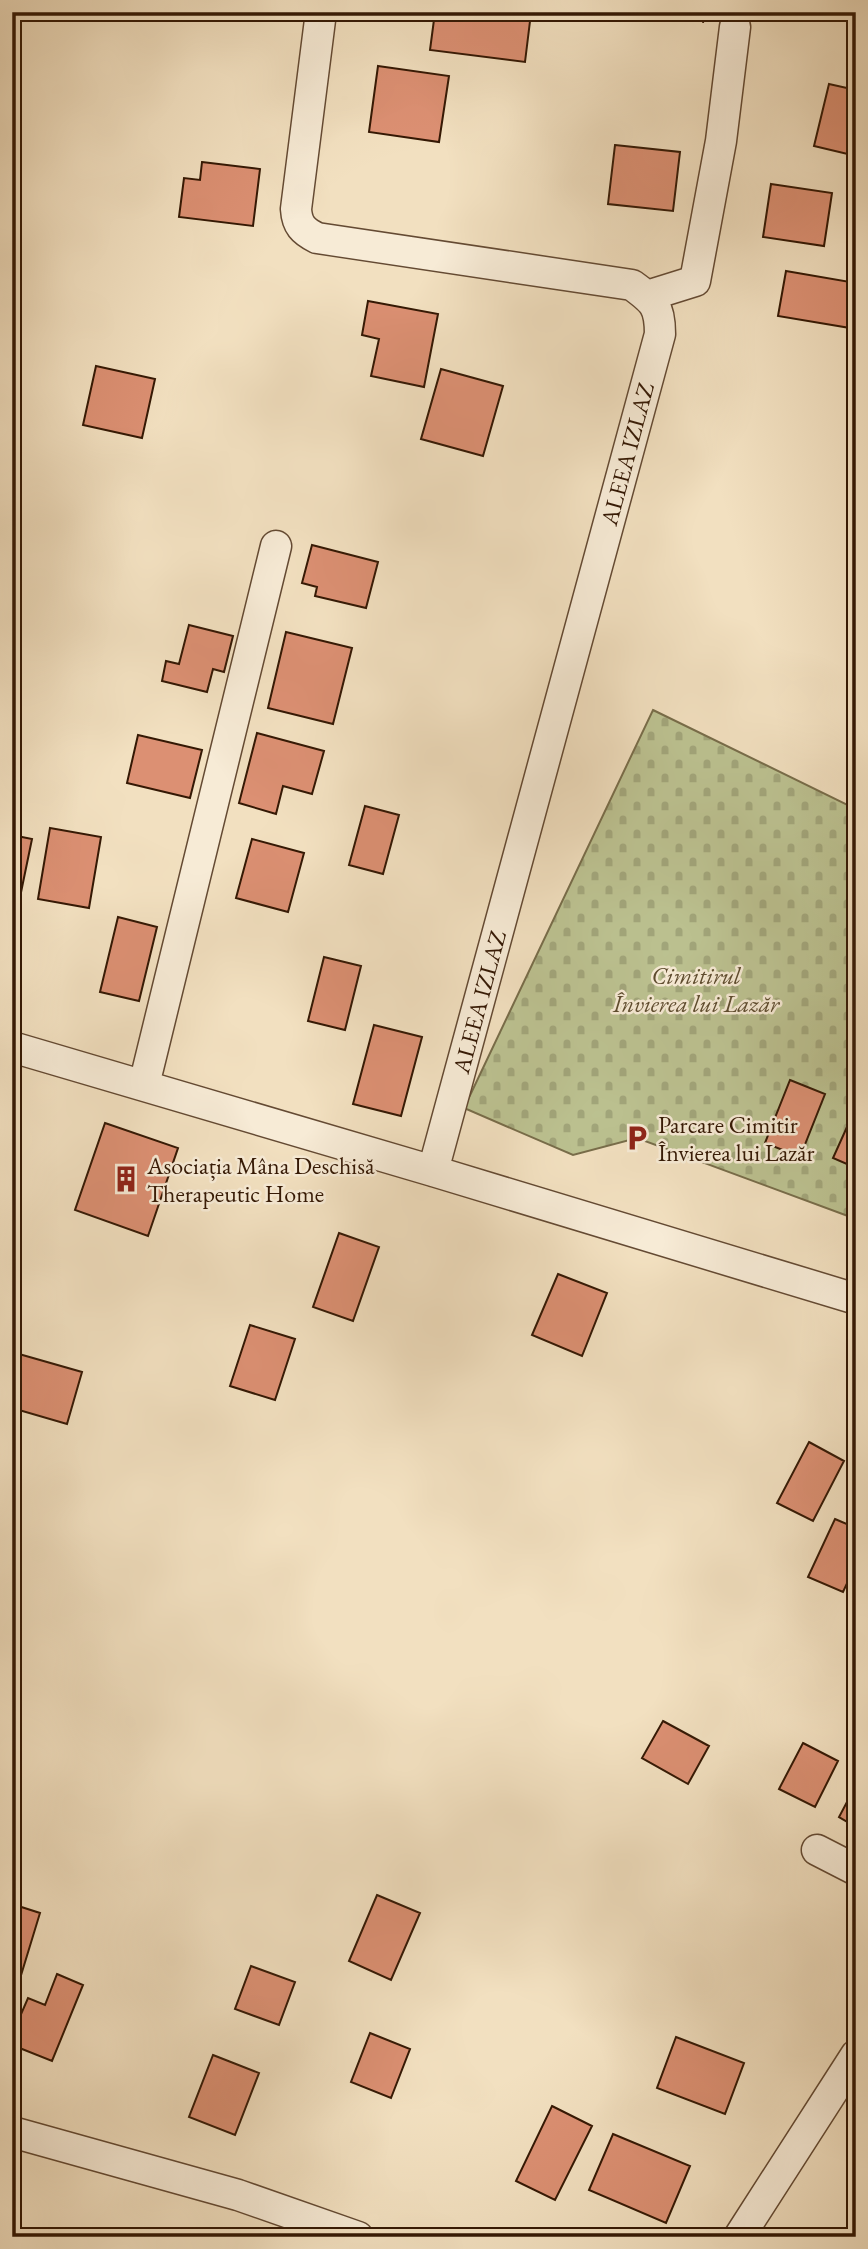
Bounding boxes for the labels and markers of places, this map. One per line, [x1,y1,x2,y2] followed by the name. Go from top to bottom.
[658,1109,815,1168] place label: Parcare Cimitir Învierea lui Lazăr
[622,1123,652,1153] parking icon: Parcare Cimitir Învierea lui Lazăr
[146,1150,375,1209] place label: Asociația Mâna Deschisă Therapeutic Home
[111,1164,141,1194] building icon: Asociația Mâna Deschisă Therapeutic Home

